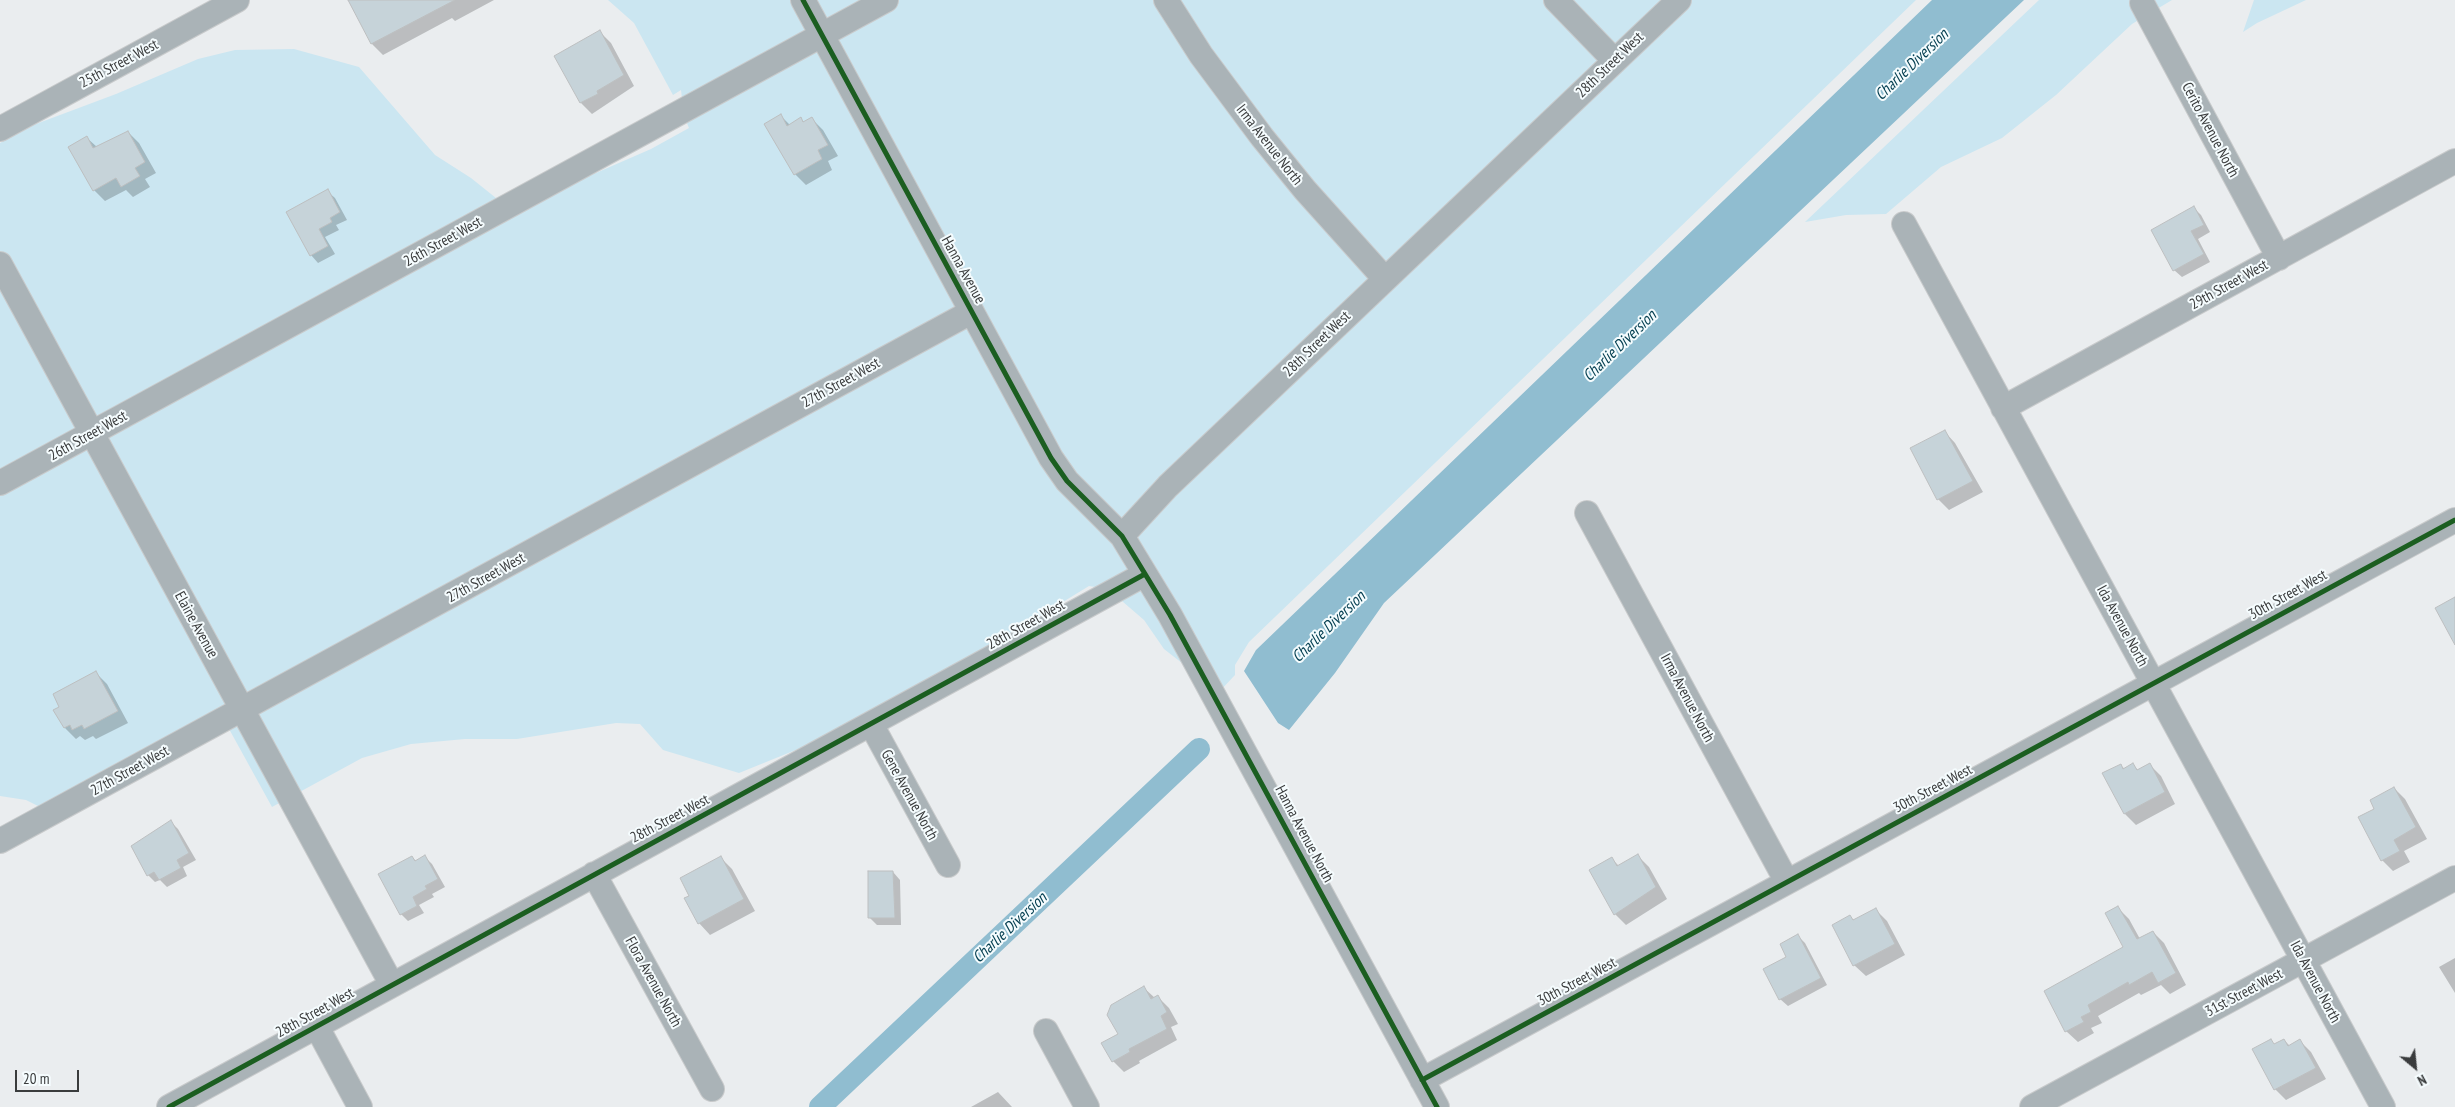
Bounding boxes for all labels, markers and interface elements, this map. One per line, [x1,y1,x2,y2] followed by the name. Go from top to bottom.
[1871,25,1953,105] water label: Charlie Diversion
[1573,28,1647,102] street label: 28th Street West
[77,36,161,92] street label: 25th Street West
[2178,80,2242,180] street label: Cerito Avenue North
[1232,101,1306,189] street label: Irma Avenue North
[401,213,485,271] street label: 26th Street West
[937,233,989,307] street label: Hanna Avenue
[2187,256,2271,314] street label: 29th Street West
[1579,306,1661,386] water label: Charlie Diversion
[1280,307,1354,381] street label: 28th Street West
[799,354,883,412] street label: 27th Street West
[46,407,130,465] street label: 26th Street West
[444,549,528,607] street label: 27th Street West
[2246,566,2330,624] street label: 30th Street West
[2092,582,2152,670] street label: Ida Avenue North
[1288,587,1370,667] water label: Charlie Diversion
[170,589,222,661] street label: Elaine Avenue
[984,596,1068,654] street label: 28th Street West
[1656,651,1718,745] street label: Irma Avenue North
[88,742,172,800] street label: 27th Street West
[877,747,941,843] street label: Gene Avenue North
[1891,761,1975,817] street label: 30th Street West
[1271,782,1337,886] street label: Hanna Avenue North
[628,791,712,847] street label: 28th Street West
[969,889,1051,967] water label: Charlie Diversion
[621,934,685,1030] street label: Flora Avenue North
[2286,938,2344,1026] street label: Ida Avenue North
[1535,954,1619,1010] street label: 30th Street West
[2202,965,2286,1021] street label: 31st Street West
[273,984,357,1042] street label: 28th Street West
[2390,1042,2440,1092] north arrow
[18,1060,81,1092] scale bar
[23,1069,49,1088] text: 20 m
[2414,1071,2430,1090] text: N

